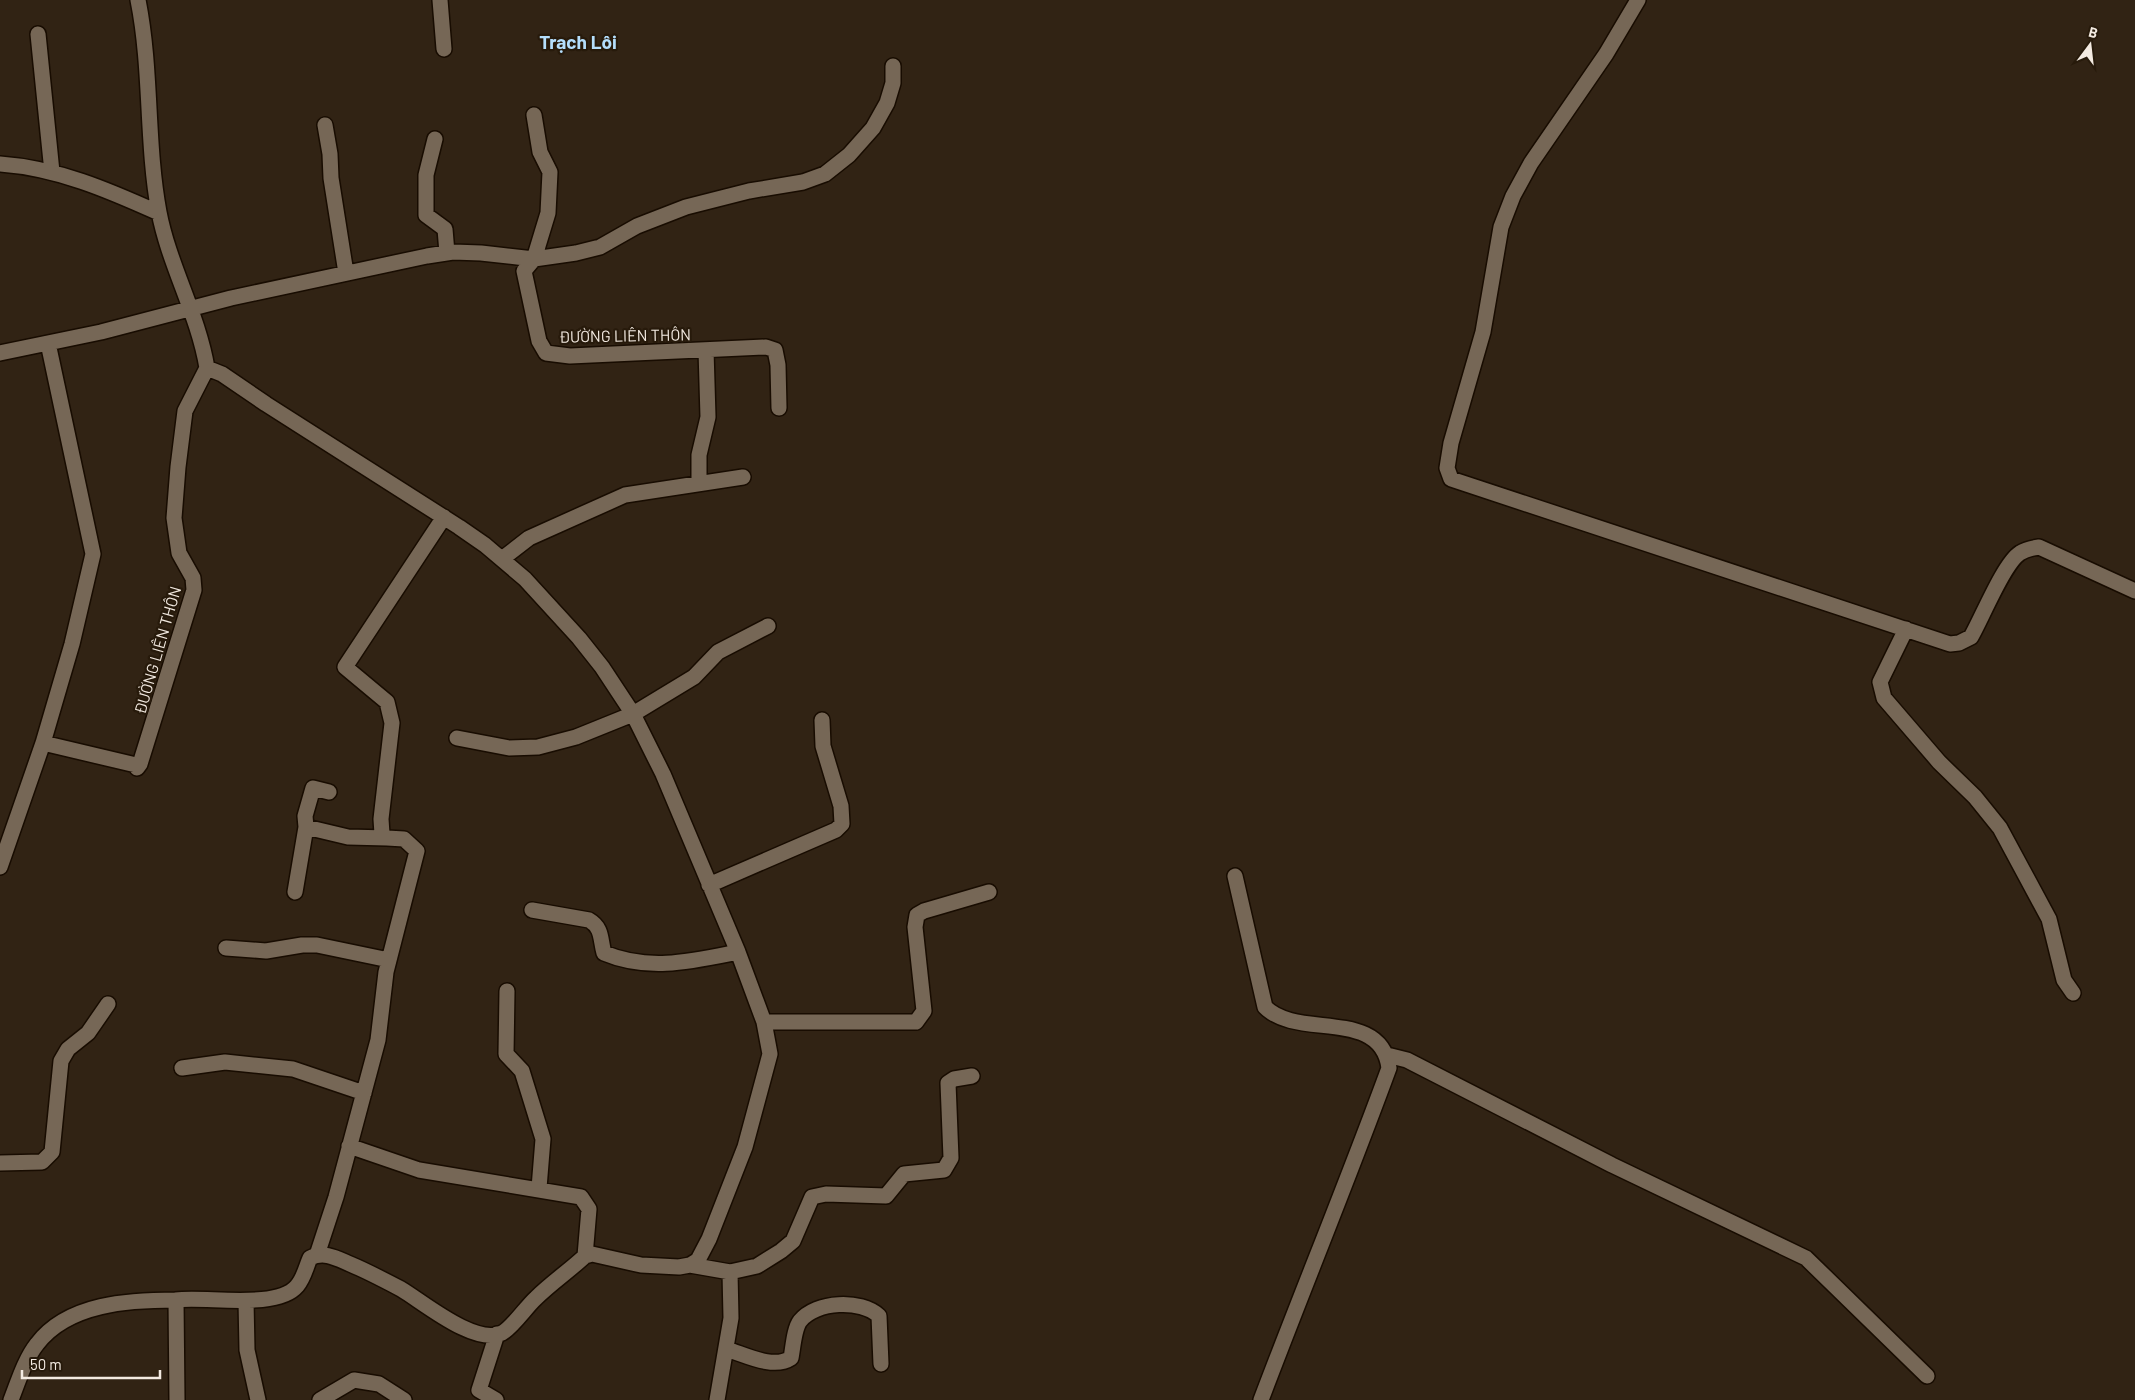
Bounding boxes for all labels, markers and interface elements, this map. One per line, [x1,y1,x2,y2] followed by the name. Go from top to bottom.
[2065,20,2115,70] north arrow
[2087,23,2100,41] text: B
[539,30,617,53] district label: Trạch Lôi
[559,324,691,346] street label: ĐƯỜNG LIÊN THÔN
[130,584,184,716] street label: ĐƯỜNG LIÊN THÔN
[22,1348,160,1380] scale bar
[30,1355,62,1373] text: 50 m

